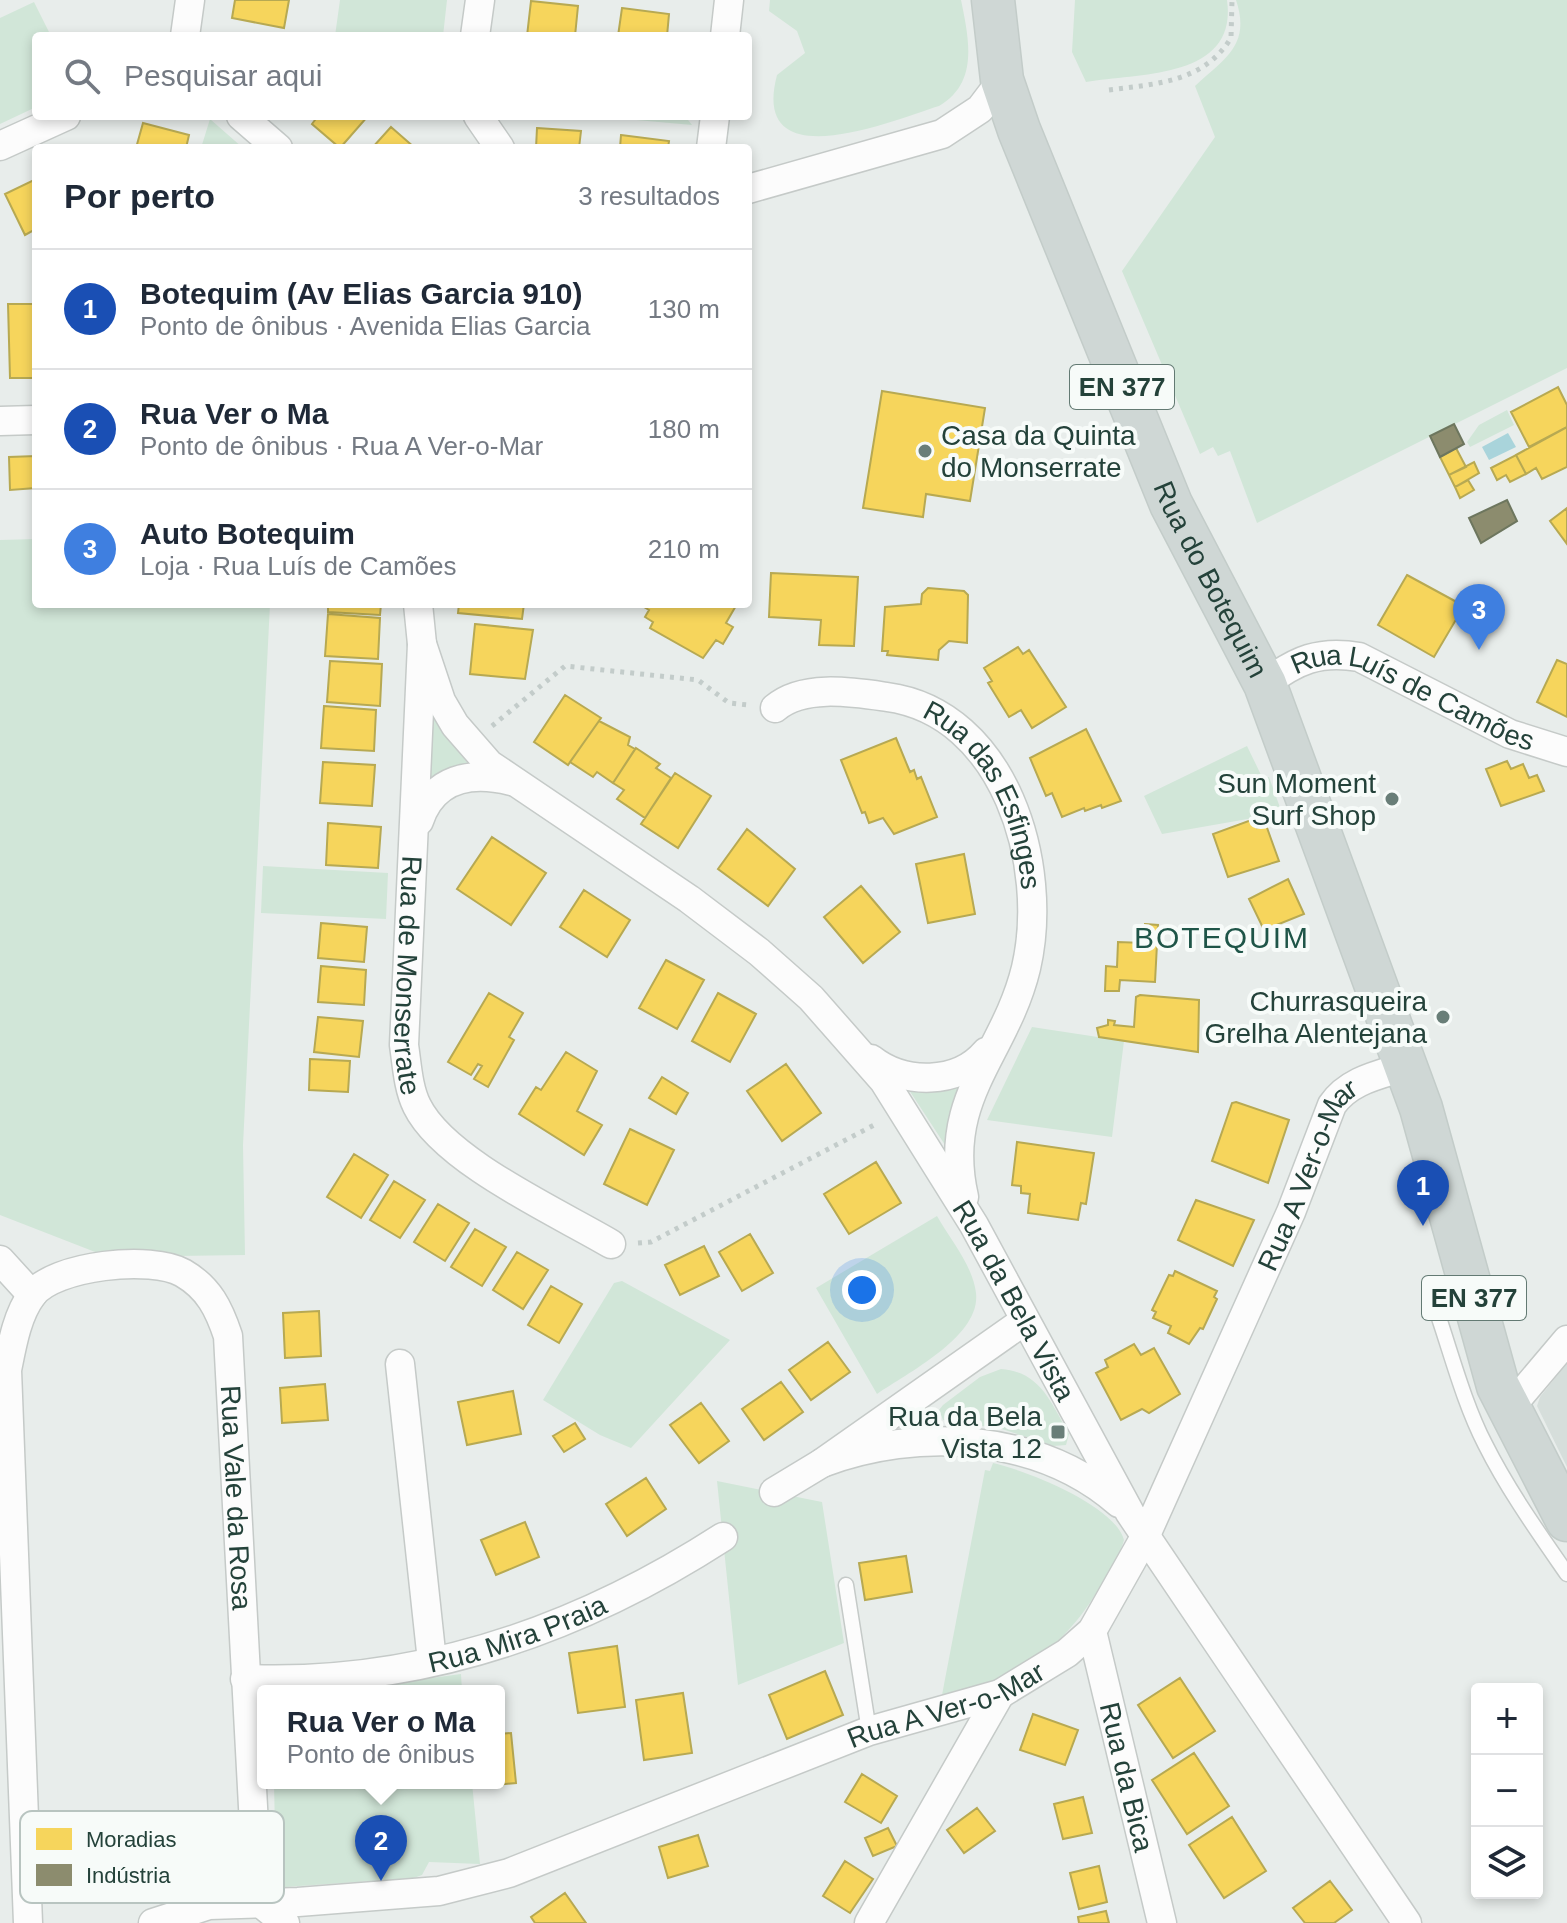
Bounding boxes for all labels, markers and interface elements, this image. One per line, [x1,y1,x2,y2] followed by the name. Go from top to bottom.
[32,32,752,120] search box
[60,54,104,98] icon: search
[124,59,322,92] text: Pesquisar aqui
[64,177,215,215] text: Por perto
[578,181,720,211] text: 3 resultados
[140,277,582,310] text: Botequim (Av Elias Garcia 910)
[83,294,97,324] text: 1
[648,294,720,324] text: 130 m
[140,311,590,341] text: Ponto de ônibus · Avenida Elias Garcia
[1070,365,1174,409] road number: EN 377
[140,397,328,430] text: Rua Ver o Ma
[83,414,97,444] text: 2
[648,414,720,444] text: 180 m
[941,420,1136,483] place label: Casa da Quinta do Monserrate
[140,431,543,461] text: Ponto de ônibus · Rua A Ver-o-Mar
[916,442,934,460] marker: Casa da Quinta do Monserrate
[1148,477,1274,682] street label: Rua do Botequim
[140,517,355,550] text: Auto Botequim
[83,534,97,564] text: 3
[648,534,720,564] text: 210 m
[140,551,457,581] text: Loja · Rua Luís de Camões
[1453,584,1505,650] pin: 3
[1286,639,1538,756] street label: Rua Luís de Camões
[919,694,1047,891] street label: Rua das Esfinges
[1217,768,1376,831] place label: Sun Moment Surf Shop
[1383,790,1401,808] marker: Sun Moment Surf Shop
[388,855,428,1098] street label: Rua de Monserrate
[1134,921,1310,954] district label: BOTEQUIM
[1204,986,1427,1049] place label: Churrasqueira Grelha Alentejana
[1434,1008,1452,1026] marker: Churrasqueira Grelha Alentejana
[1251,1072,1363,1275] street label: Rua A Ver-o-Mar
[1397,1160,1449,1226] pin: 1
[947,1194,1082,1406] street label: Rua da Bela Vista
[842,1270,882,1310] your location
[1422,1276,1526,1320] road number: EN 377
[215,1384,258,1611] street label: Rua Vale da Rosa
[888,1401,1042,1464] place label: Rua da Bela Vista 12
[1049,1423,1067,1441] marker: Rua da Bela Vista 12
[425,1589,612,1678] street label: Rua Mira Praia
[843,1655,1050,1754] street label: Rua A Ver-o-Mar
[1471,1683,1543,1899] map controls
[1471,1683,1543,1755] button: +
[257,1685,505,1789] popup
[1094,1699,1160,1855] street label: Rua da Bica
[287,1705,475,1738] text: Rua Ver o Ma
[287,1739,475,1769] text: Ponto de ônibus
[1471,1755,1543,1827] button: −
[20,1811,284,1903] legend
[355,1815,407,1881] pin: 2
[86,1827,176,1852] text: Moradias
[1471,1827,1543,1899] button: layers
[86,1863,171,1888] text: Indústria

